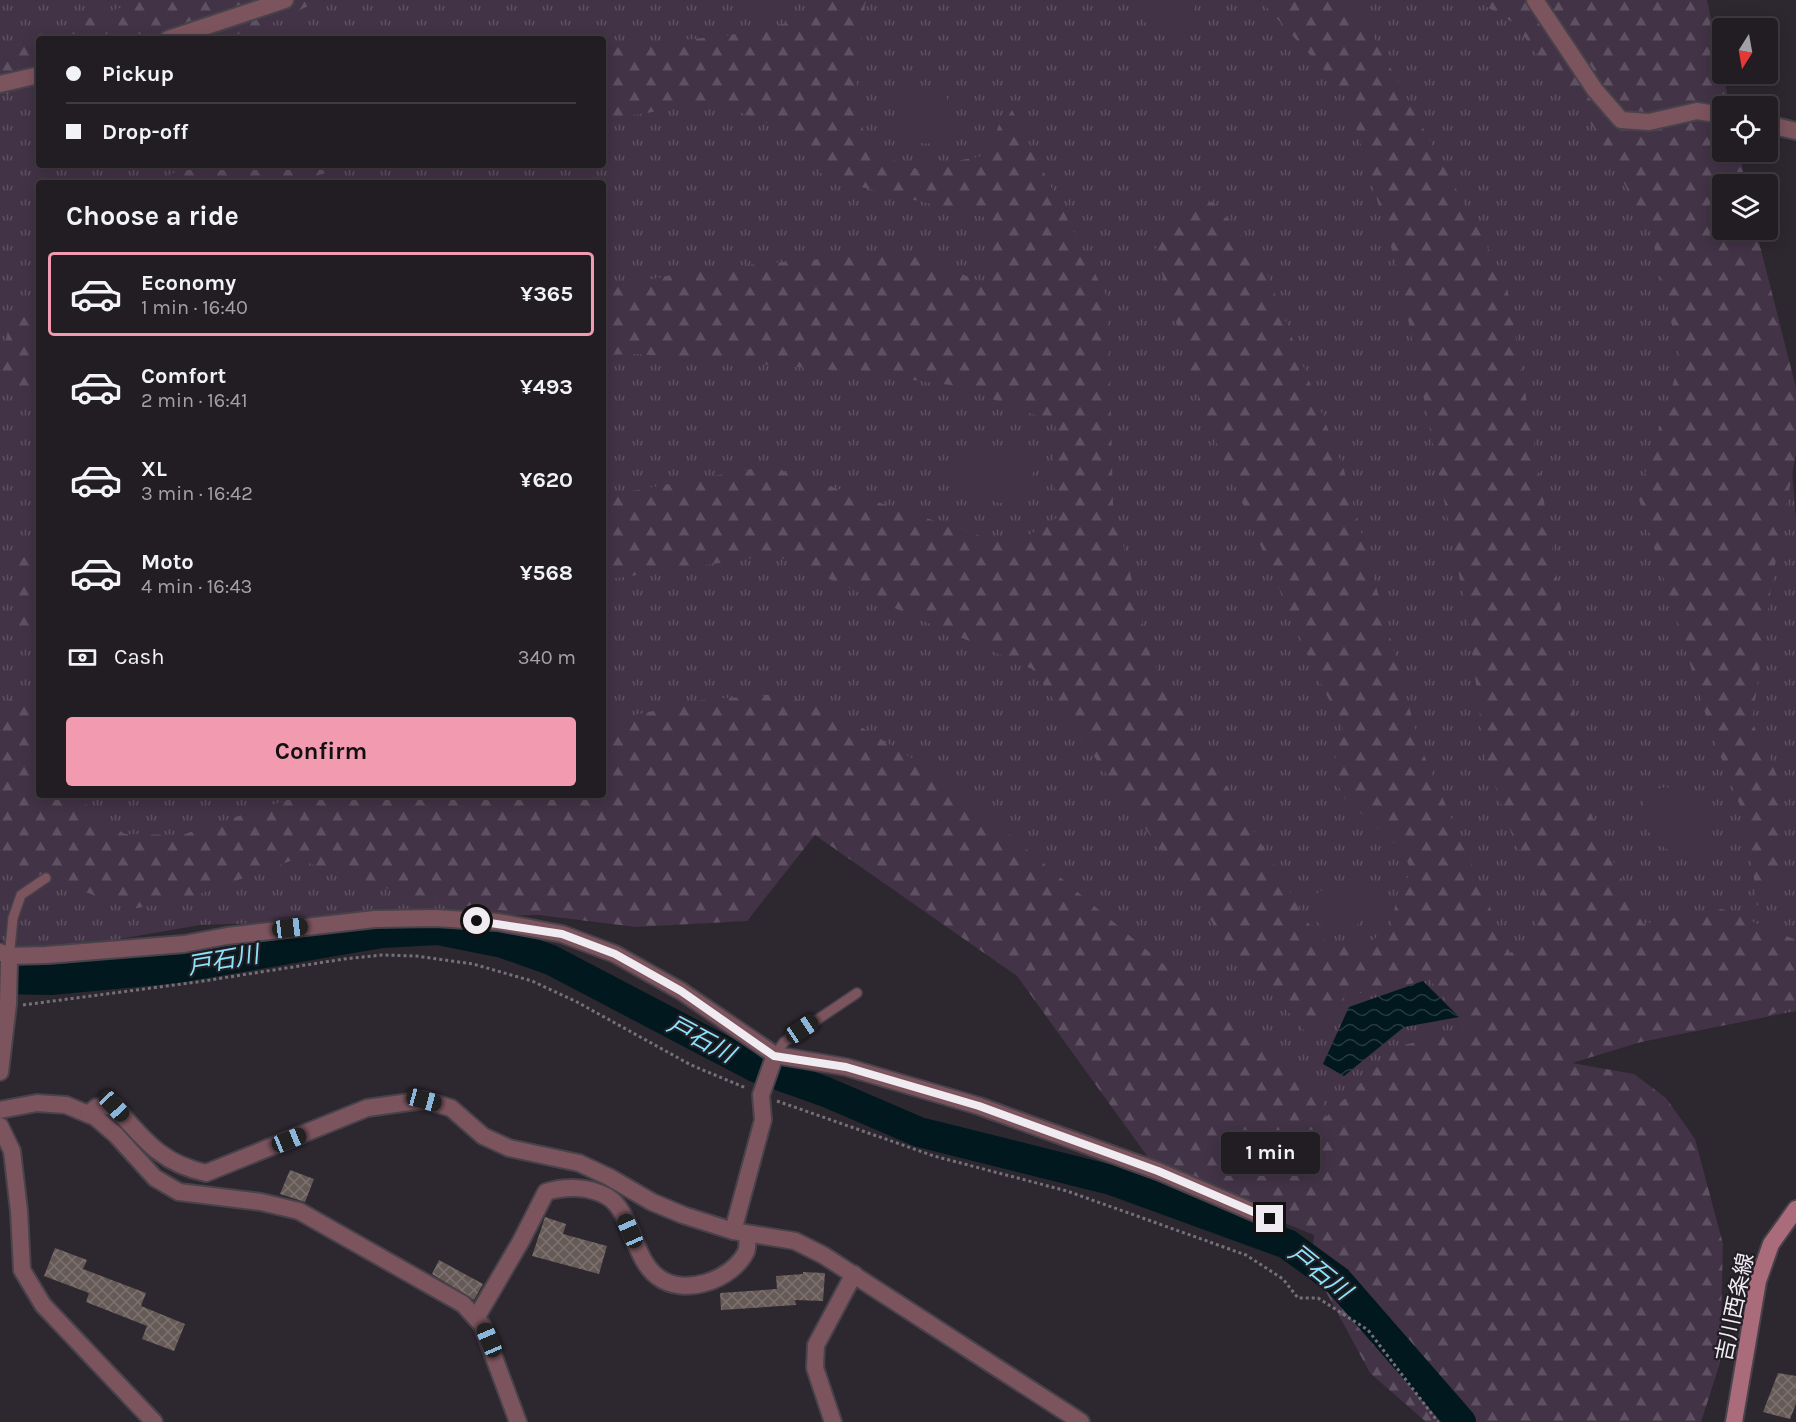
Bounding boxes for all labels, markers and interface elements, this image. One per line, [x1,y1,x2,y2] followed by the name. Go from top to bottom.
[1712,18,1778,84] north arrow
[1712,18,1778,240] map controls
[102,61,174,87] text: Pickup
[1712,96,1778,162] button: locate
[102,119,188,145] text: Drop-off
[1712,174,1778,240] button: layers
[66,200,239,232] text: Choose a ride
[69,267,123,321] icon: car
[141,270,236,296] text: Economy
[520,281,573,307] text: ¥365
[141,296,248,319] text: 1 min · 16:40
[69,360,123,414] icon: car
[141,363,226,389] text: Comfort
[520,374,573,400] text: ¥493
[141,389,248,412] text: 2 min · 16:41
[69,453,123,507] icon: car
[141,456,167,482] text: XL
[520,467,573,493] text: ¥620
[141,482,253,505] text: 3 min · 16:42
[69,546,123,600] icon: car
[141,549,194,575] text: Moto
[520,560,573,586] text: ¥568
[141,575,252,598] text: 4 min · 16:43
[66,641,99,674] icon: cash
[114,644,164,670] text: Cash
[518,646,576,669] text: 340 m
[66,717,576,786] button: Confirm
[463,907,490,934] route start
[271,917,309,939] car
[185,939,264,980] water label: 戸石川
[663,1010,742,1070] water label: 戸石川
[782,1011,822,1047] car
[95,1087,133,1125] car
[404,1087,444,1113] car
[269,1125,309,1155] car
[1220,1132,1320,1174] callout: 1 min
[1245,1141,1296,1164] text: 1 min
[1256,1205,1283,1232] route end
[614,1211,646,1251] car
[1283,1238,1359,1307] water label: 戸石川
[1711,1251,1759,1364] street label: 吉川西条線
[474,1320,504,1360] car

